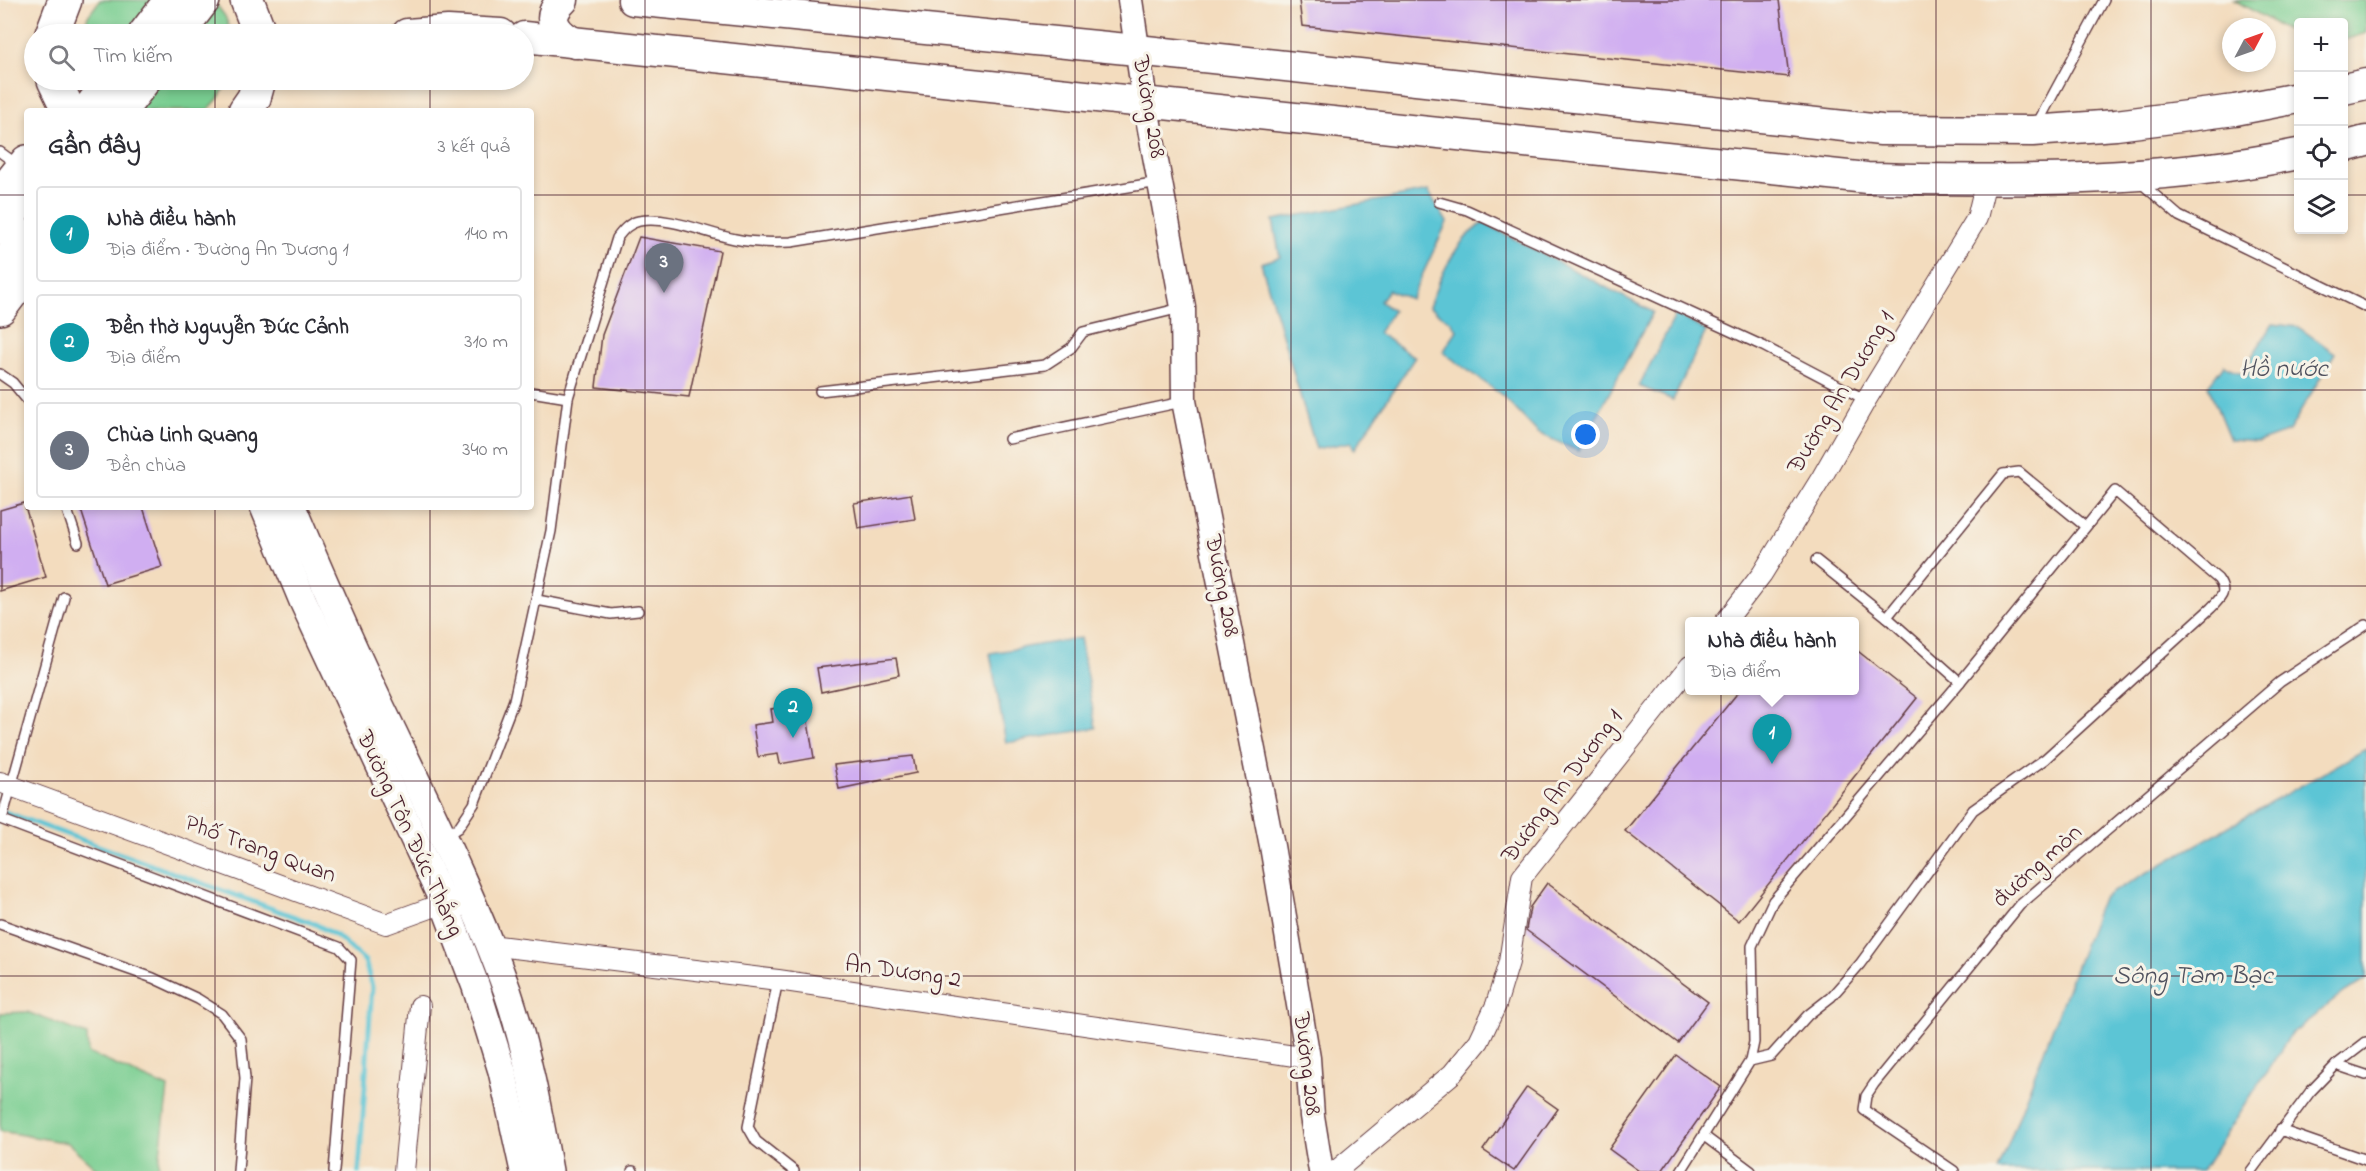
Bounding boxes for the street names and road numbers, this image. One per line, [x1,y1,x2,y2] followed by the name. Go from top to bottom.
[1122,52,1174,161] street label: Đường 208
[1779,304,1905,482] street label: Đường An Dương 1
[1194,531,1248,640] street label: Đường 208
[1493,702,1633,872] street label: Đường An Dương 1
[345,724,472,943] street label: Đường Tôn Đức Thắng
[179,806,341,894] street label: Phố Trang Quan
[1985,817,2091,917] street label: đường mòn
[843,948,963,998] street label: An Dương 2
[1282,1009,1330,1118] street label: Đường 208

